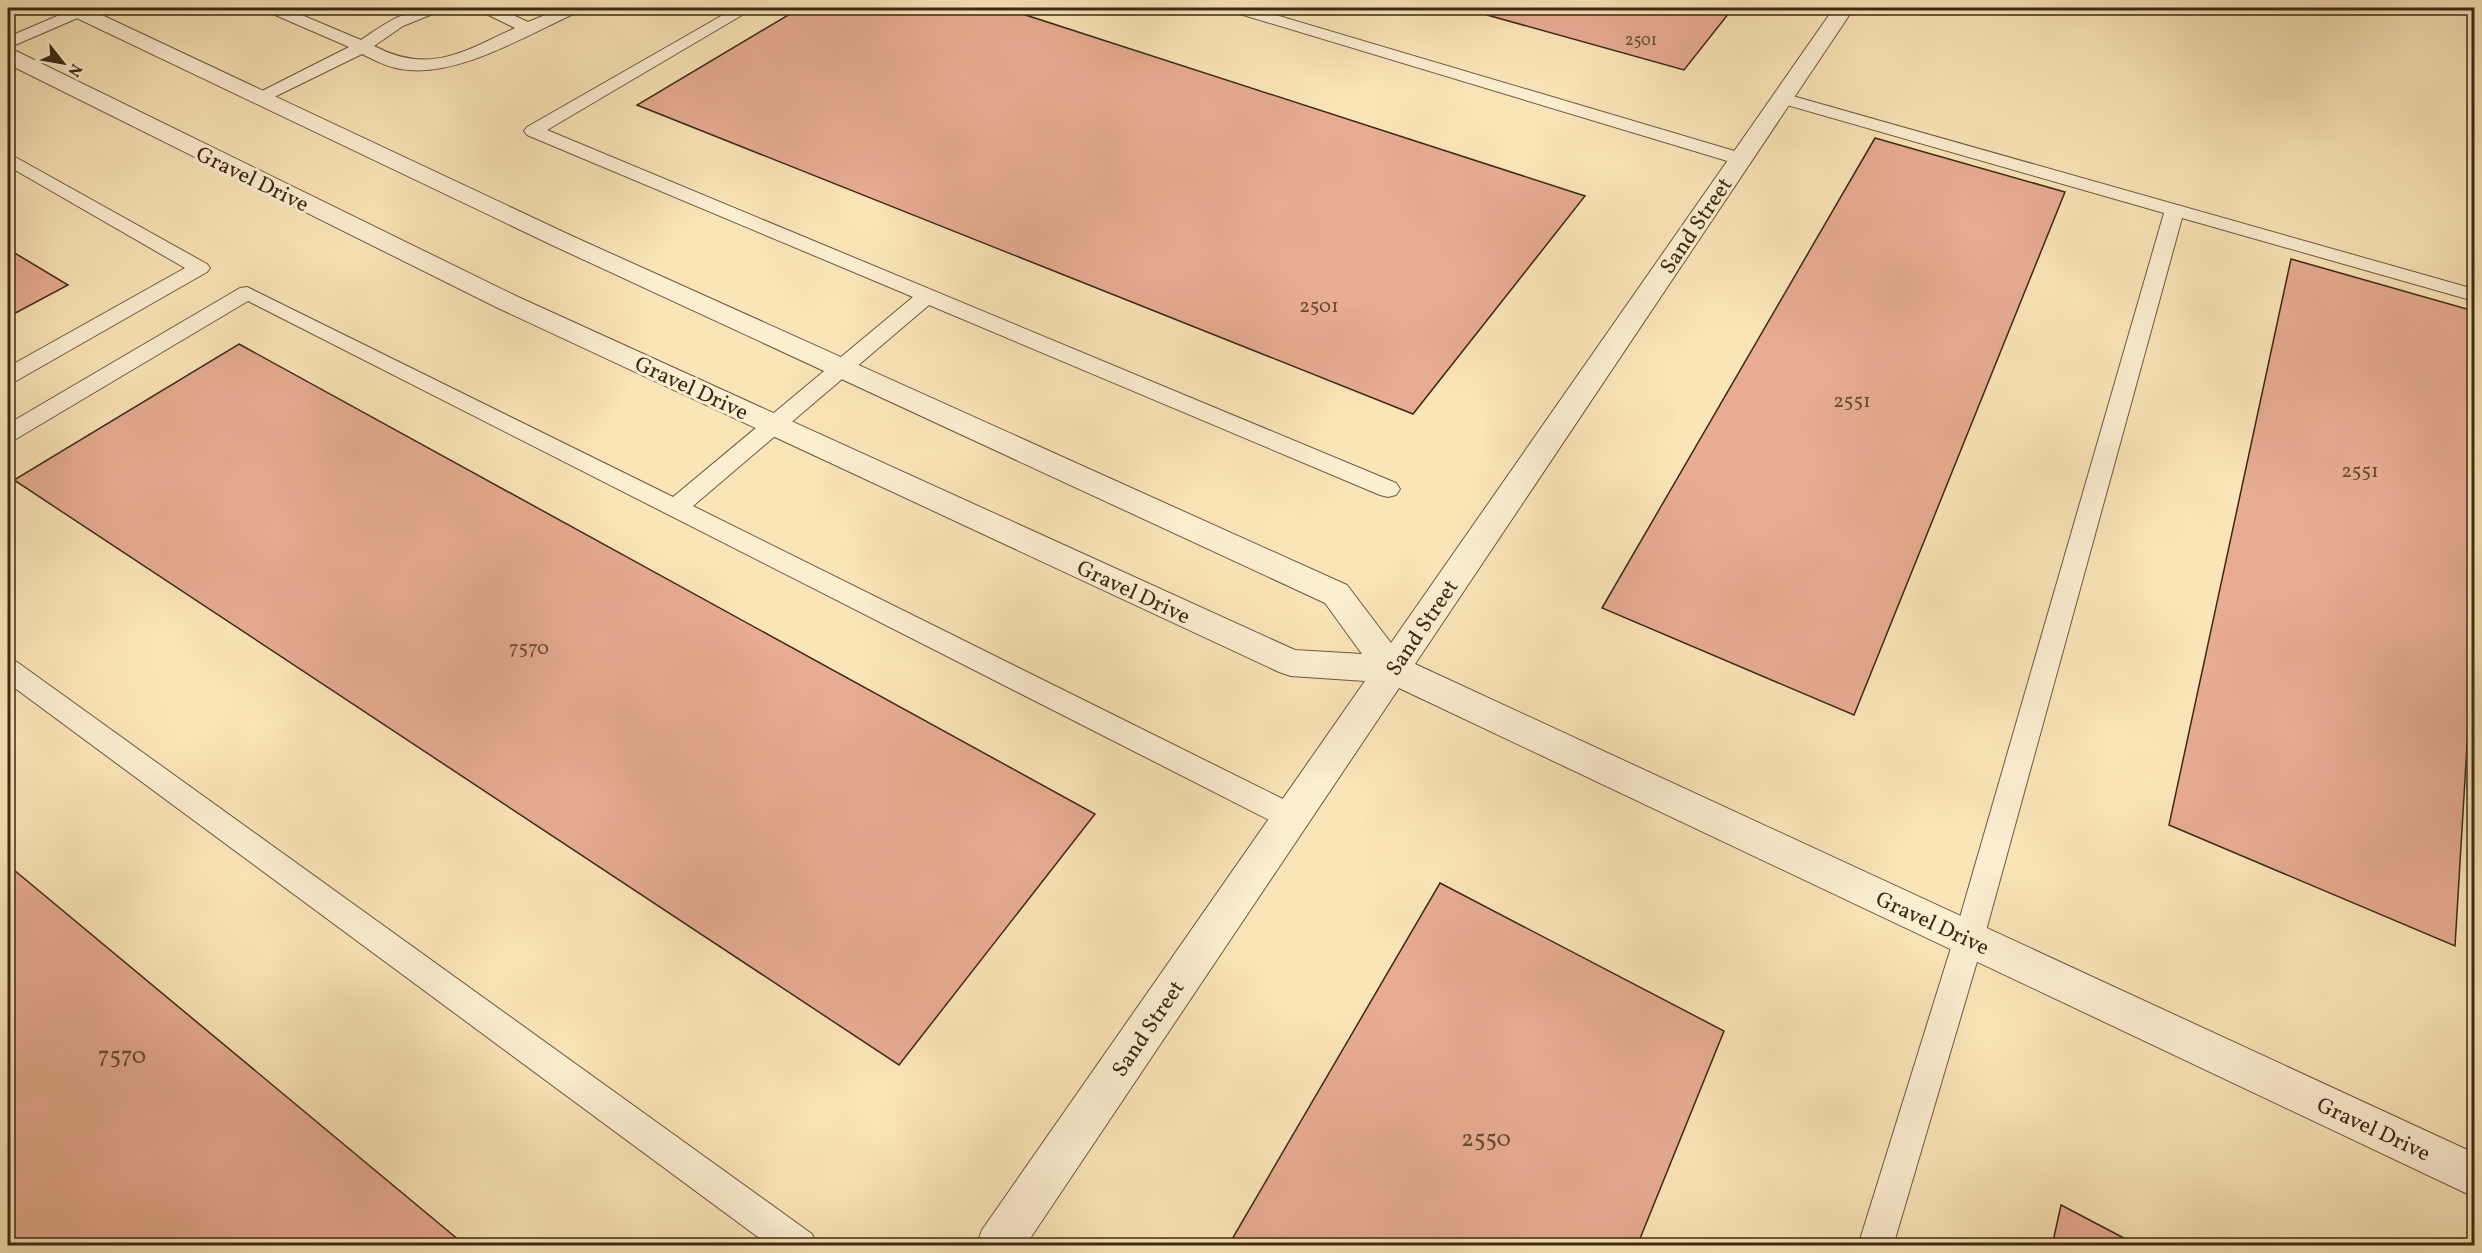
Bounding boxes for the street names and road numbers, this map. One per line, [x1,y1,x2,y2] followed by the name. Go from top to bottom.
[190,140,314,221] street label: Gravel Drive
[1653,172,1741,281] street label: Sand Street
[629,349,753,429] street label: Gravel Drive
[1071,553,1195,633] street label: Gravel Drive
[1379,574,1467,683] street label: Sand Street
[1870,884,1994,964] street label: Gravel Drive
[1105,975,1193,1084] street label: Sand Street
[2311,1090,2435,1170] street label: Gravel Drive

